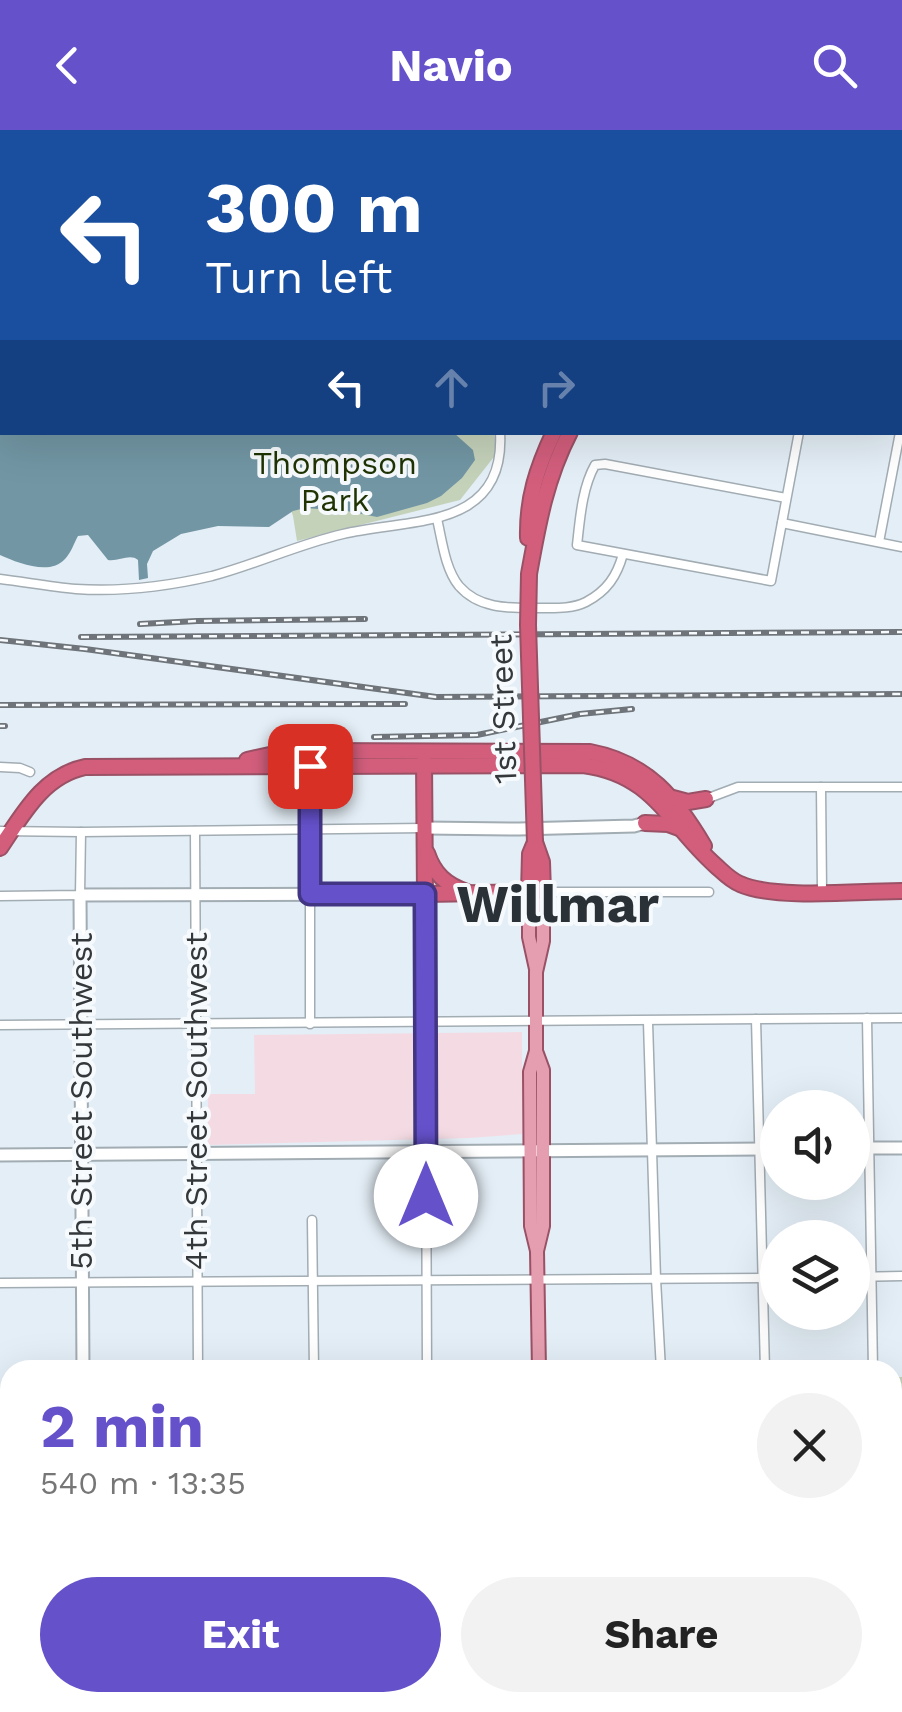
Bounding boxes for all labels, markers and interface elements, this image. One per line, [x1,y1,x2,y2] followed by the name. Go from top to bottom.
[40,38,95,93] icon: back
[807,38,862,93] icon: search
[389,39,513,92] text: Navio
[205,167,423,249] text: 300 m
[40,170,170,300] icon: left
[205,251,392,304] text: Turn left
[319,360,374,415] icon: left
[424,360,479,415] icon: ahead
[529,360,584,415] icon: right
[253,444,417,519] park label: Thompson Park
[481,633,525,785] street label: 1st Street
[268,724,353,809] pin
[283,739,338,794] icon: arrive
[457,874,660,935] district label: Willmar
[62,932,100,1270] street label: 5th Street Southwest
[177,932,215,1270] street label: 4th Street Southwest
[760,1090,870,1330] map controls
[760,1090,870,1200] button: sound
[374,1144,478,1248] position arrow
[760,1220,870,1330] button: layers
[40,1391,204,1462] text: 2 min
[757,1393,862,1498] button: close
[40,1464,246,1502] text: 540 m · 13:35
[40,1577,441,1692] button: Exit
[461,1577,862,1692] button: Share

